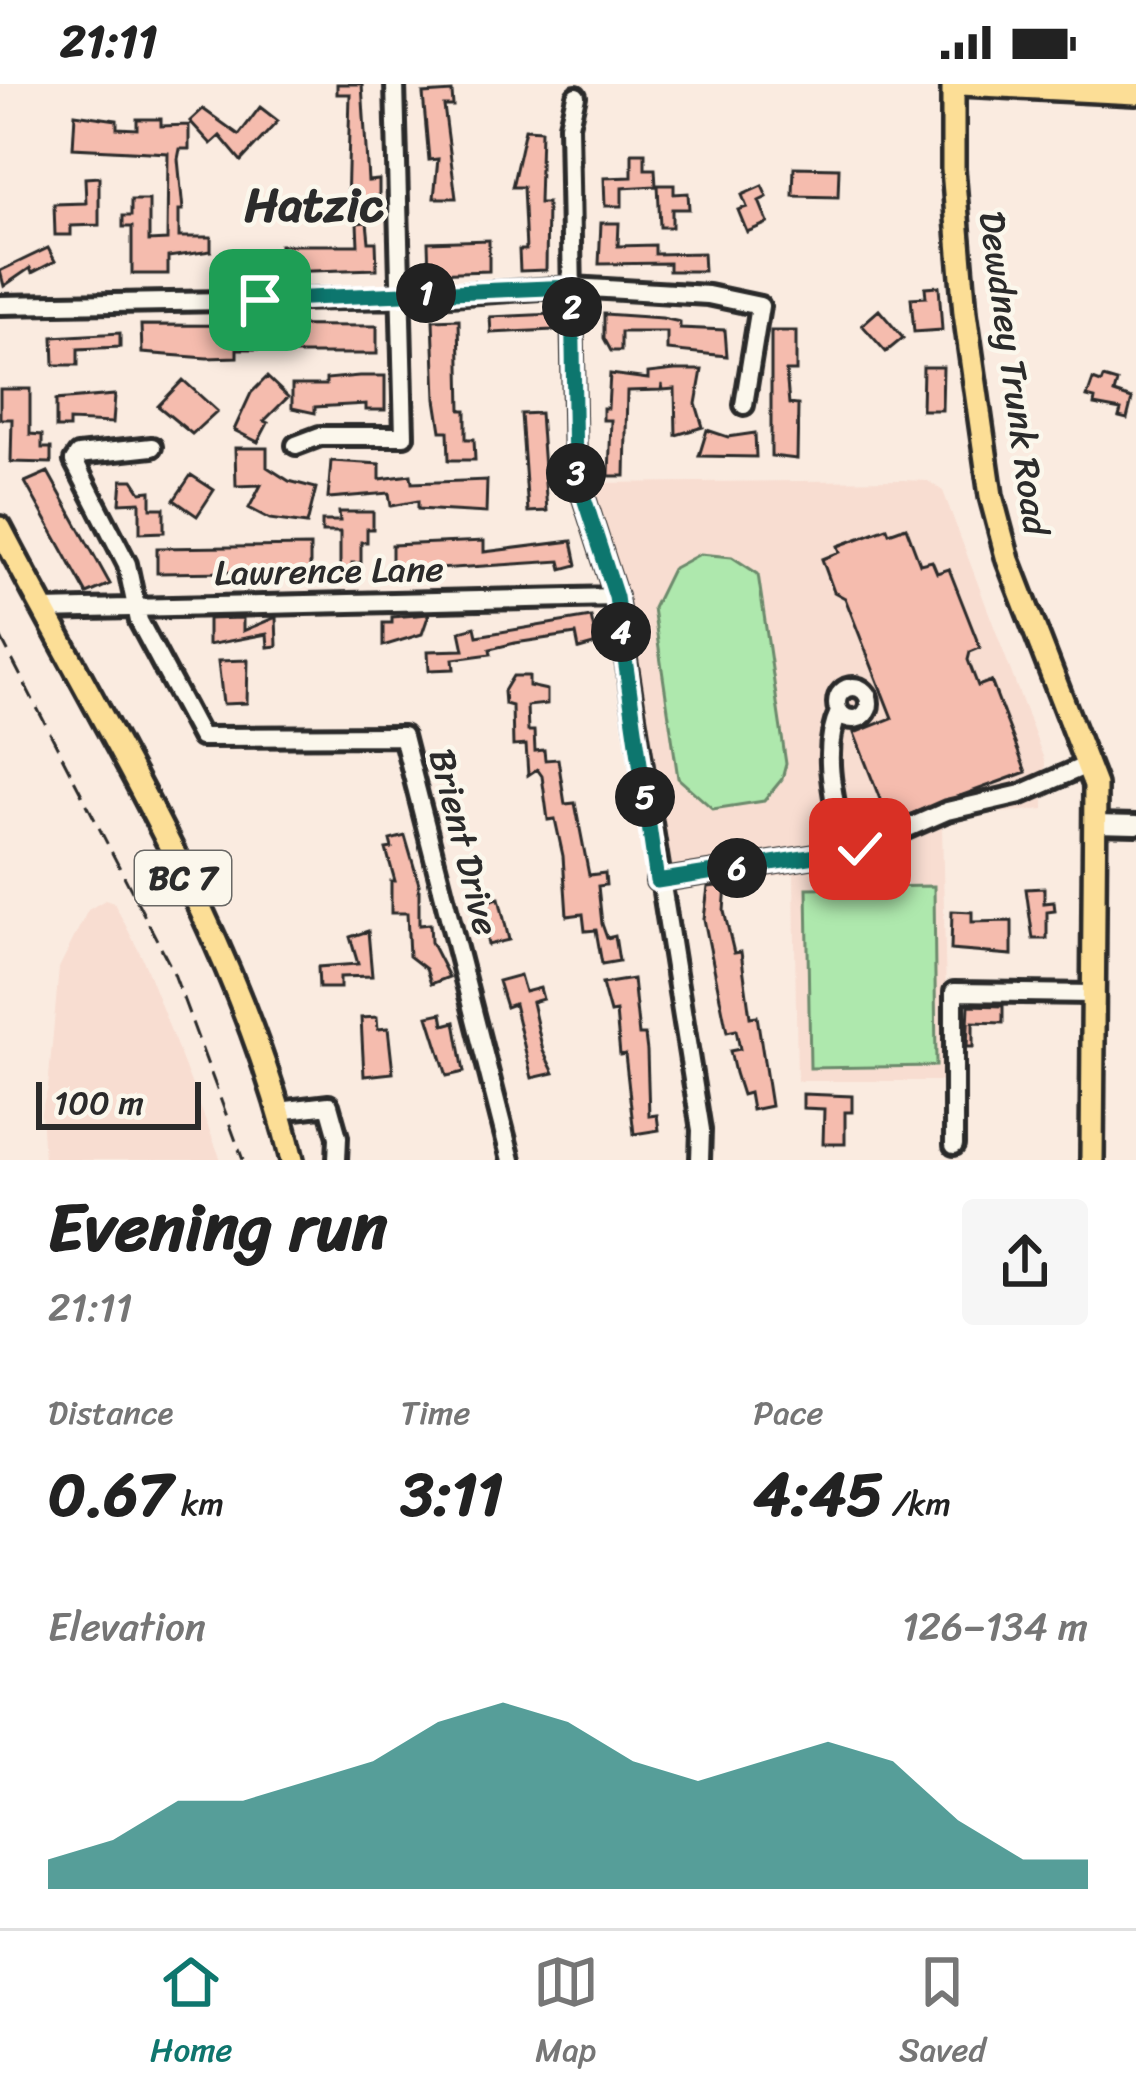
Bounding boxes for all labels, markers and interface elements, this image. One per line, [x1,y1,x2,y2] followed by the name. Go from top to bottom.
[60,2,157,82] text: 21:11
[244,162,385,247] district label: Hatzic
[960,207,1069,541] street label: Dewdney Trunk Road
[209,249,311,351] pin
[396,263,456,323] pin: 1
[419,264,433,322] text: 1
[227,267,293,333] icon: arrive
[542,277,602,337] pin: 2
[562,278,582,336] text: 2
[546,443,606,503] pin: 3
[567,444,585,502] text: 3
[214,537,444,605] street label: Lawrence Lane
[591,602,651,662] pin: 4
[611,603,631,661] text: 4
[410,742,518,942] street label: Brient Drive
[615,767,675,827] pin: 5
[635,768,655,826] text: 5
[809,798,911,900] pin
[827,816,893,882] icon: check
[707,838,767,898] pin: 6
[728,839,746,897] text: 6
[135,851,231,905] road number: BC 7
[54,1074,144,1132] text: 100 m
[36,1076,201,1129] scale bar
[48,1169,388,1286] text: Evening run
[962,1199,1088,1325] button: share
[48,1273,132,1342] text: 21:11
[48,1384,173,1442] text: Distance
[401,1384,470,1442] text: Time
[753,1384,823,1442] text: Pace
[48,1442,172,1548] text: 0.67
[401,1442,503,1548] text: 3:11
[753,1442,883,1548] text: 4:45
[172,1475,224,1533] text: km
[883,1475,951,1533] text: /km
[48,1592,206,1661] text: Elevation
[902,1592,1088,1661] text: 126–134 m
[150,1949,233,2079] tab: Home
[533,1949,599,2079] tab: Map
[899,1949,986,2079] tab: Saved

